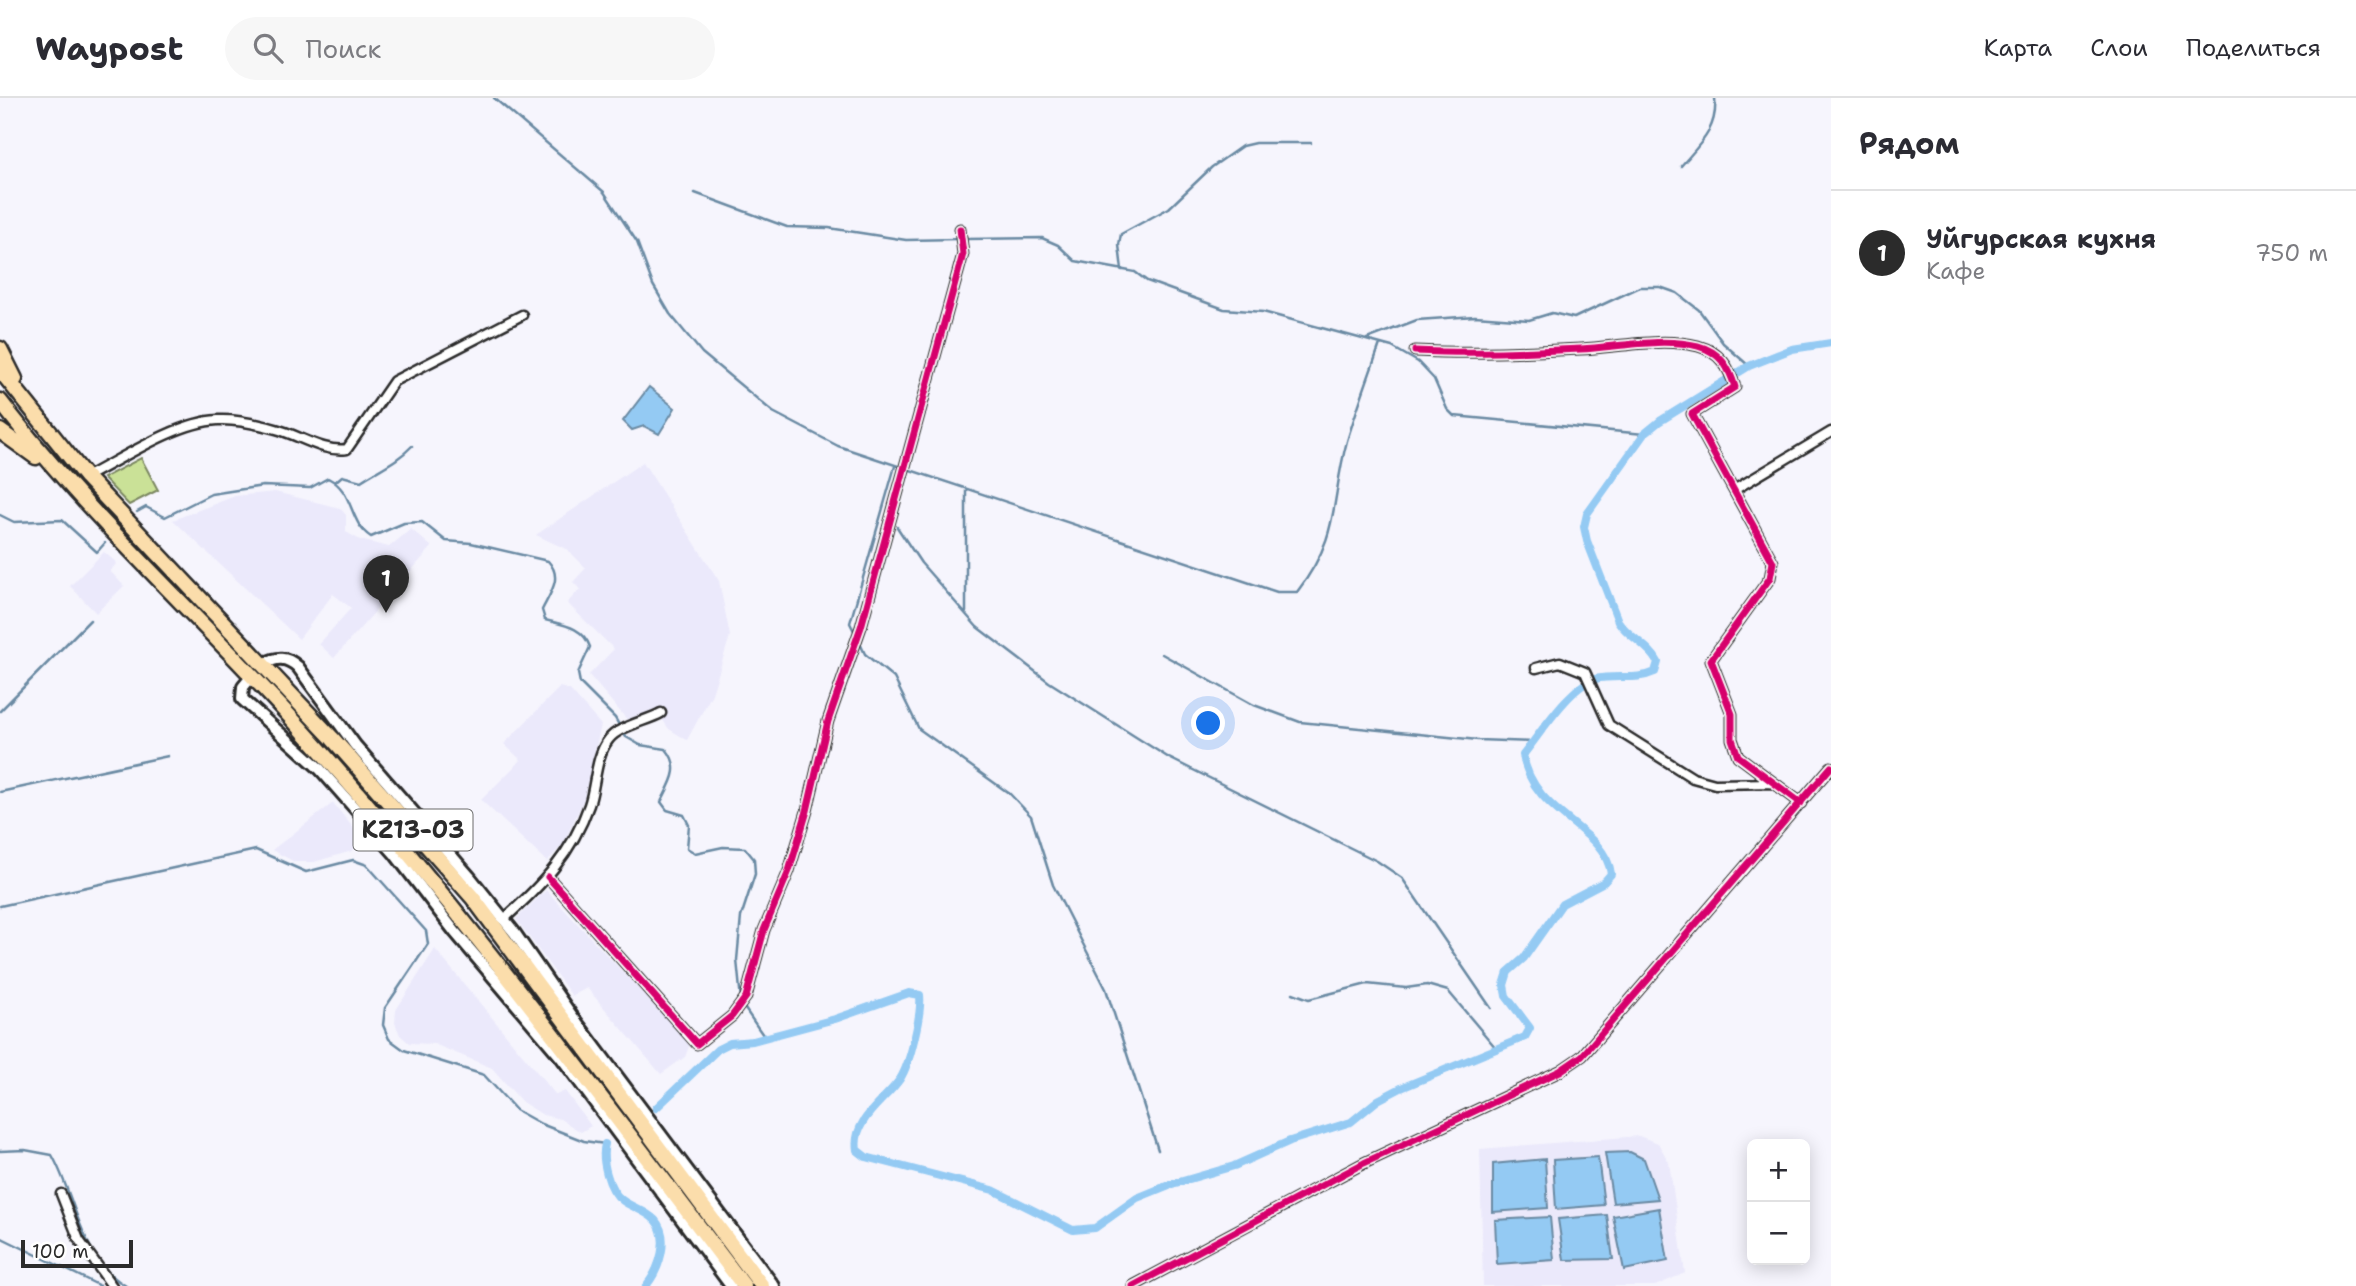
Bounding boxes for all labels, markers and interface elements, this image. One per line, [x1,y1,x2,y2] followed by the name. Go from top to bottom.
[225,17,715,80] search box
[35,26,183,71] text: Waypost
[249,29,287,67] icon: search
[305,31,381,66] text: Поиск
[1984,32,2052,64] text: Карта
[2090,32,2148,64] text: Слои
[2186,32,2321,64] text: Поделиться
[1859,123,1959,164] text: Рядом
[1926,221,2156,256] text: Уйгурская кухня
[1877,238,1887,268] text: 1
[2255,238,2328,268] text: 750 m
[1926,256,1985,286] text: Кафе
[363,555,409,613] pin: 1
[1191,706,1225,740] your location
[354,810,472,850] road number: KZ13-03
[1747,1139,1810,1265] map controls
[1747,1139,1810,1202] button: +
[1747,1202,1810,1265] button: −
[21,1237,133,1269] scale bar
[32,1239,89,1264] text: 100 m

